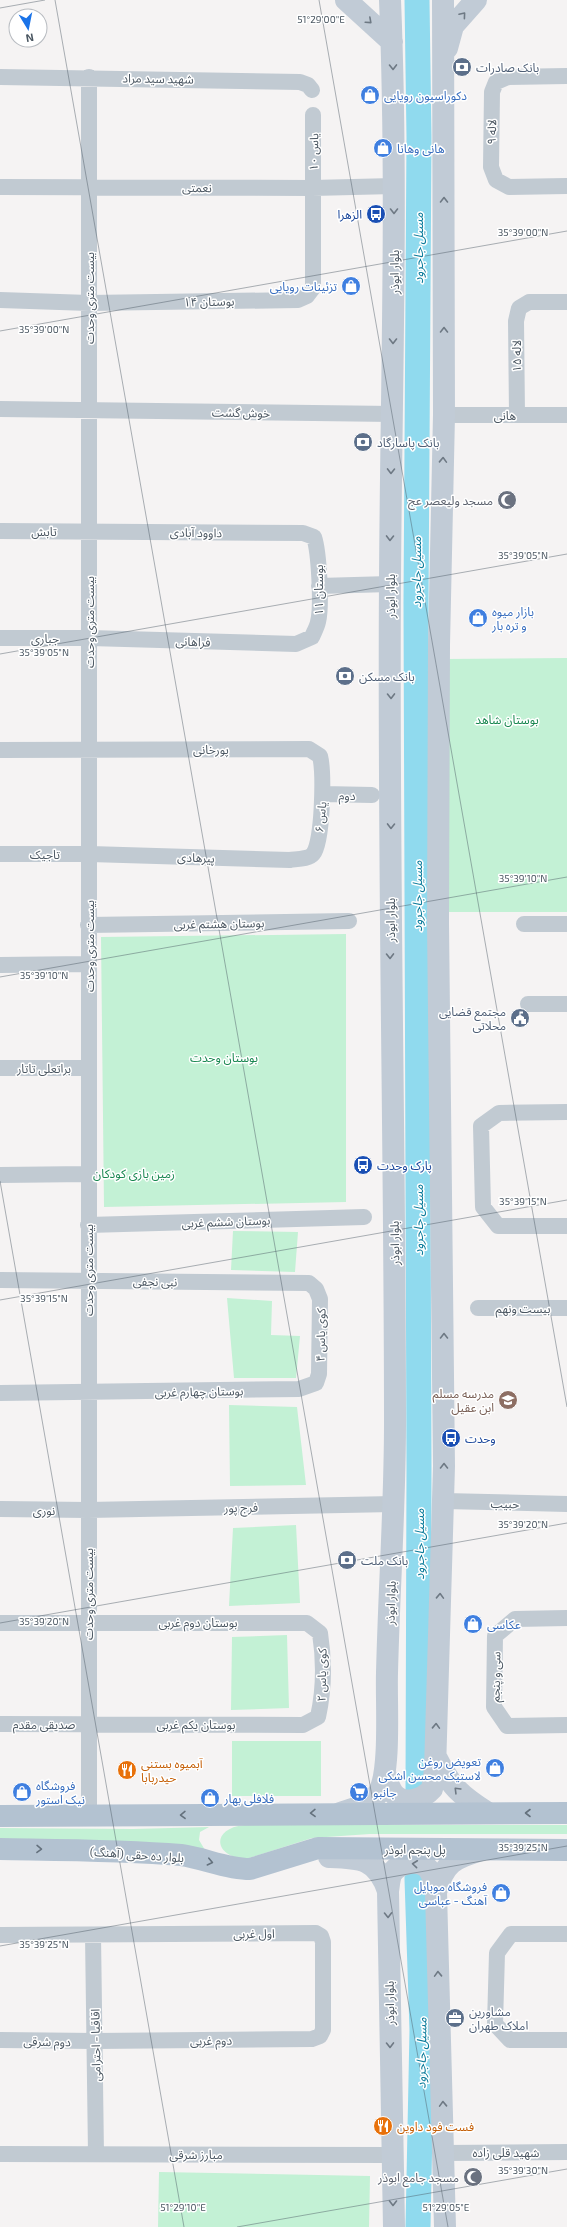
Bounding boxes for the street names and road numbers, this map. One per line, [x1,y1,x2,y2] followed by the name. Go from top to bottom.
[122,70,194,87] street label: شهید سید مراد
[484,119,498,145] street label: لاله ۹
[306,133,321,171] street label: یاس ۱۰
[182,180,212,195] street label: نعمتی
[387,250,402,295] street label: بلوار ابوذر
[82,252,97,344] street label: بیست متری وحدت
[183,294,235,309] street label: بوستان ۱۴
[509,340,523,372] street label: لاله ۱۵
[212,404,270,421] street label: خوش گشت
[494,408,516,423] street label: هانی
[31,524,57,539] street label: تابش
[170,525,222,540] street label: داوود آبادی
[311,565,326,615] street label: بوستان ۱۱
[383,574,398,619] street label: بلوار ابوذر
[82,576,97,668] street label: بیست متری وحدت
[31,631,59,646] street label: جباری
[175,633,211,650] street label: فراهانی
[193,742,229,758] street label: پورخانی
[338,788,356,805] street label: دوم
[311,801,330,833] street label: یاس ۶
[30,847,61,862] street label: تاجیک
[177,849,215,867] street label: پیرهادی
[383,898,398,943] street label: بلوار ابوذر
[82,900,97,992] street label: بیست متری وحدت
[174,915,264,934] street label: بوستان هشتم غربی
[16,1061,71,1076] street label: براتعلی تاتار
[181,1212,271,1233] street label: بوستان ششم غربی
[387,1221,402,1266] street label: بلوار ابوذر
[81,1224,96,1316] street label: بیست متری وحدت
[133,1274,177,1289] street label: نبی نجفی
[495,1301,551,1318] street label: بیست ونهم
[313,1307,329,1362] street label: کوی یاس ۴
[155,1383,244,1402] street label: بوستان چهارم غربی
[490,1496,520,1512] street label: حبیب
[223,1500,258,1517] street label: فرج پور
[33,1503,55,1518] street label: نوری
[81,1548,96,1640] street label: بیست متری وحدت
[382,1581,399,1626] street label: بلوار ابوذر
[158,1615,238,1632] street label: بوستان دوم غربی
[314,1647,330,1702] street label: کوی یاس ۲
[488,1651,505,1703] street label: سی و پنجم
[13,1717,76,1734] street label: صدیقی مقدم
[157,1717,235,1734] street label: بوستان یکم غربی
[383,1842,446,1859] street label: پل پنجم ابوذر
[89,1844,185,1865] street label: بلوار ده حقی (آهنگ)
[233,1926,275,1941] street label: اول غربی
[382,1981,397,2026] street label: بلوار ابوذر
[87,2008,104,2081] street label: اقاقیا - احترامی
[190,2033,232,2050] street label: دوم غربی
[23,2034,71,2051] street label: دوم شرقی
[472,2145,540,2160] street label: شهید قلی زاده
[169,2147,223,2162] street label: مبارز شرقی

